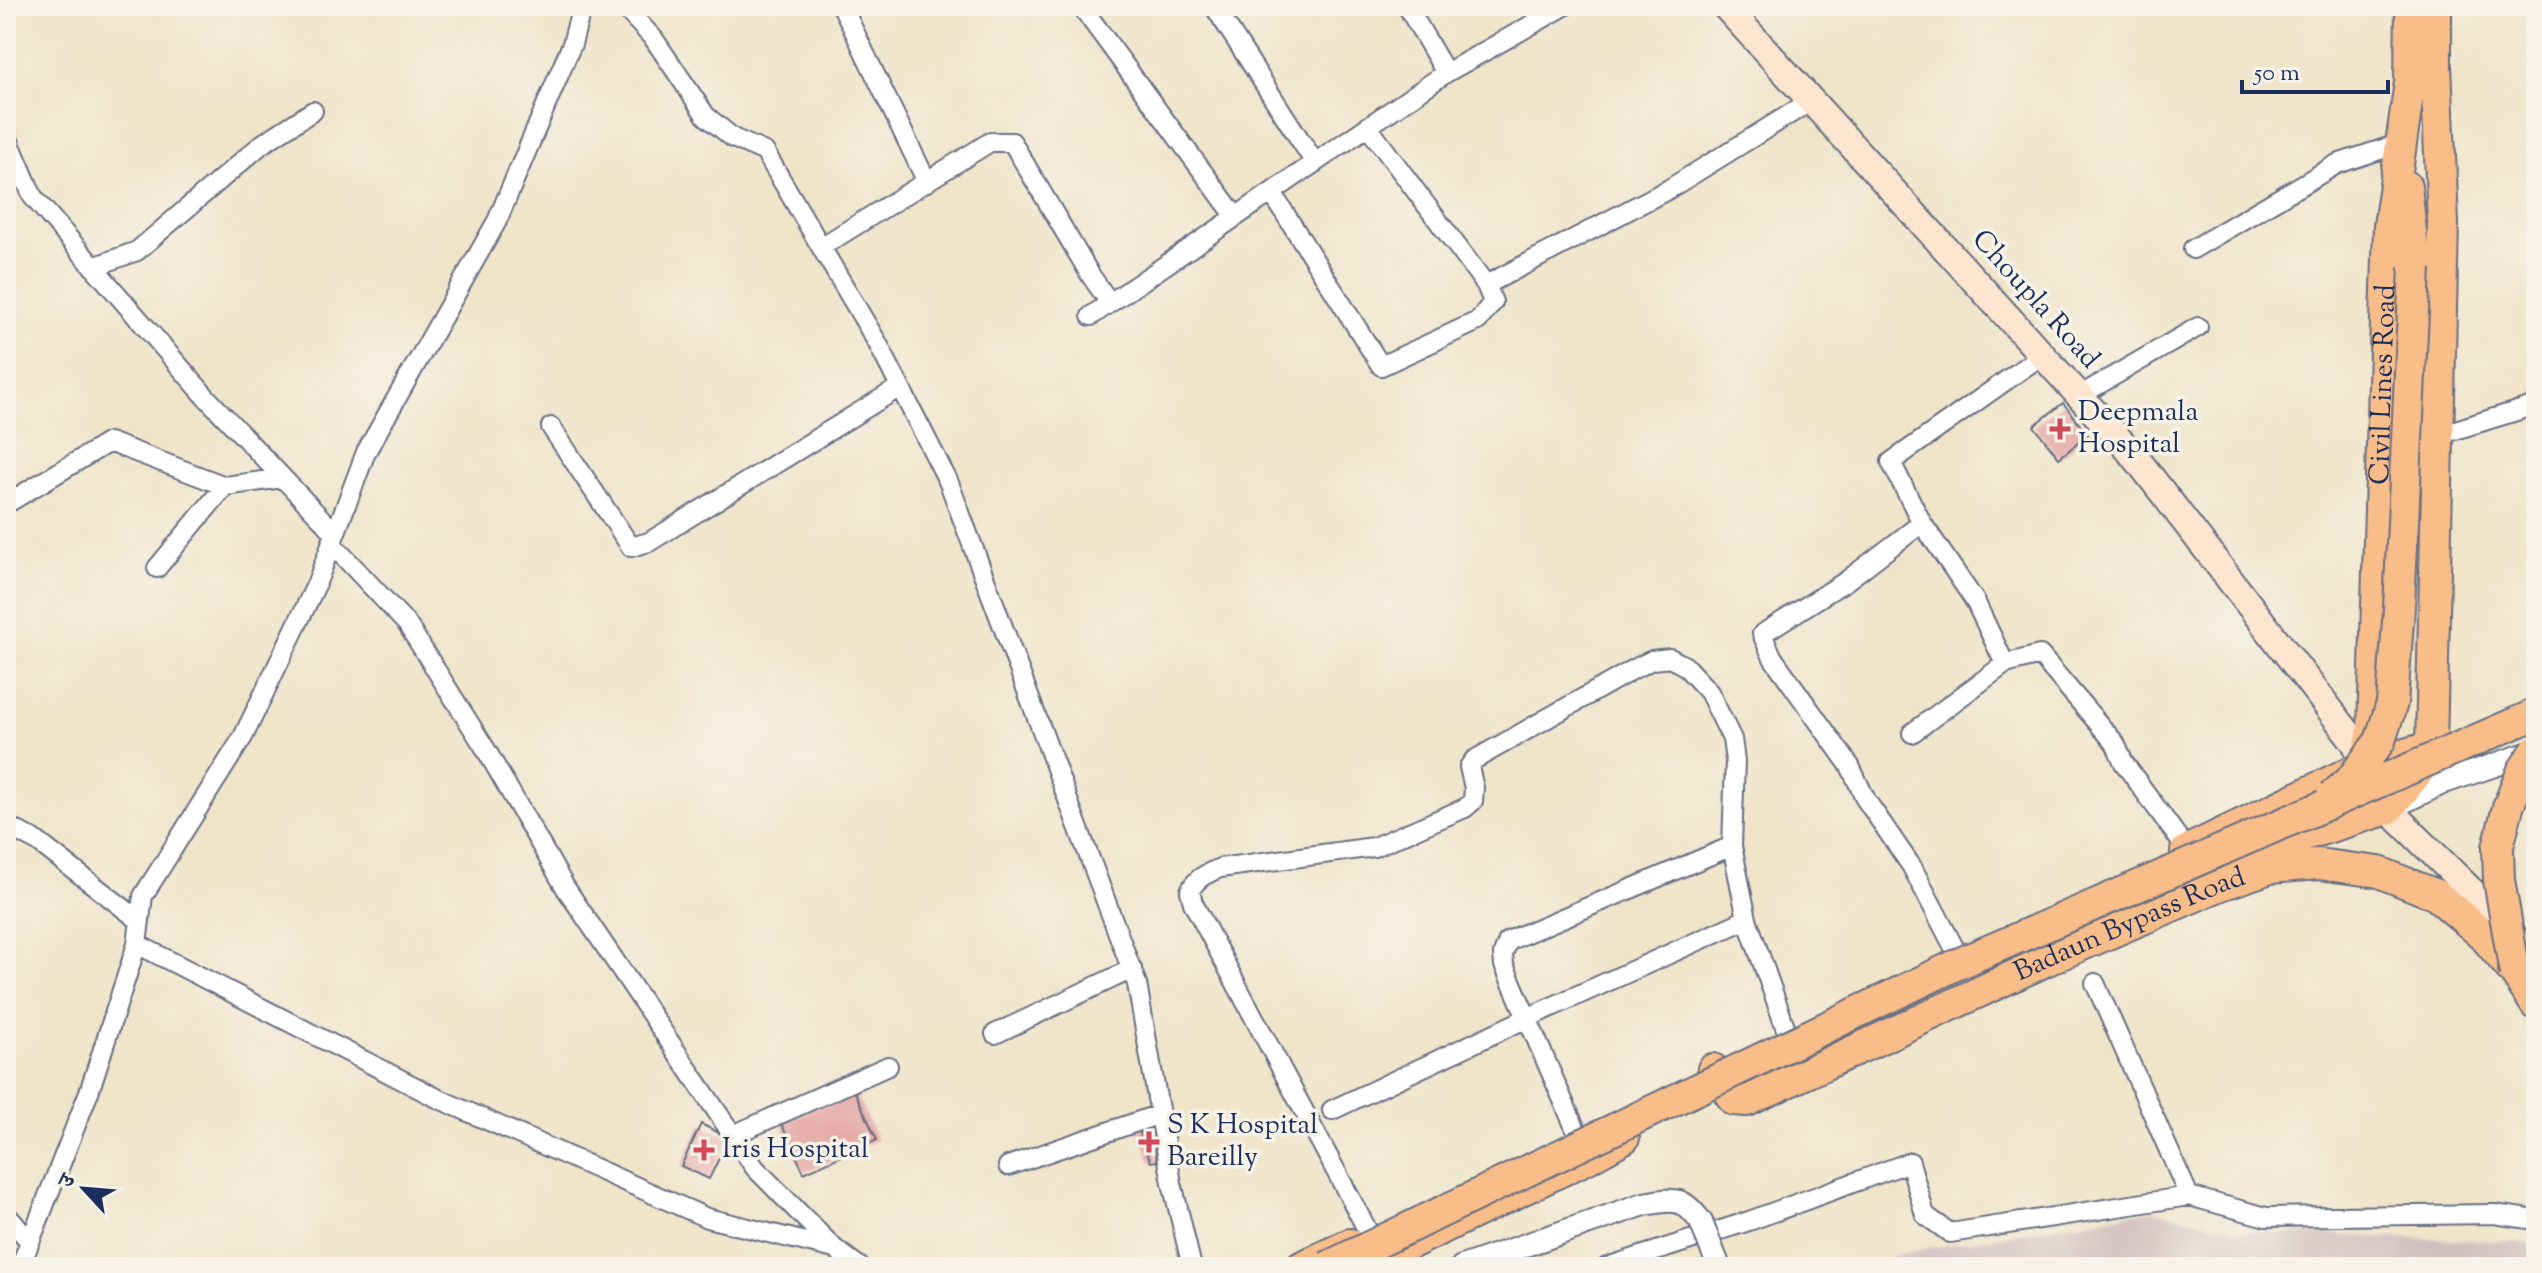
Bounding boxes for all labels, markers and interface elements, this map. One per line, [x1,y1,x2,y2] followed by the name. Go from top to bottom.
[2242,44,2388,94] scale bar
[2252,57,2300,91] text: 50 m
[1962,222,2109,379] street label: Choupla Road
[2361,284,2407,485] street label: Civil Lines Road
[2078,393,2198,465] place label: Deepmala Hospital
[2049,418,2071,440] marker: Deepmala Hospital
[2008,858,2251,993] street label: Badaun Bypass Road
[1167,1106,1318,1178] place label: S K Hospital Bareilly
[722,1130,869,1170] place label: Iris Hospital
[1138,1131,1160,1153] marker: S K Hospital Bareilly
[693,1139,715,1161] marker: Iris Hospital
[44,1149,124,1229] north arrow
[51,1168,86,1195] text: उ

